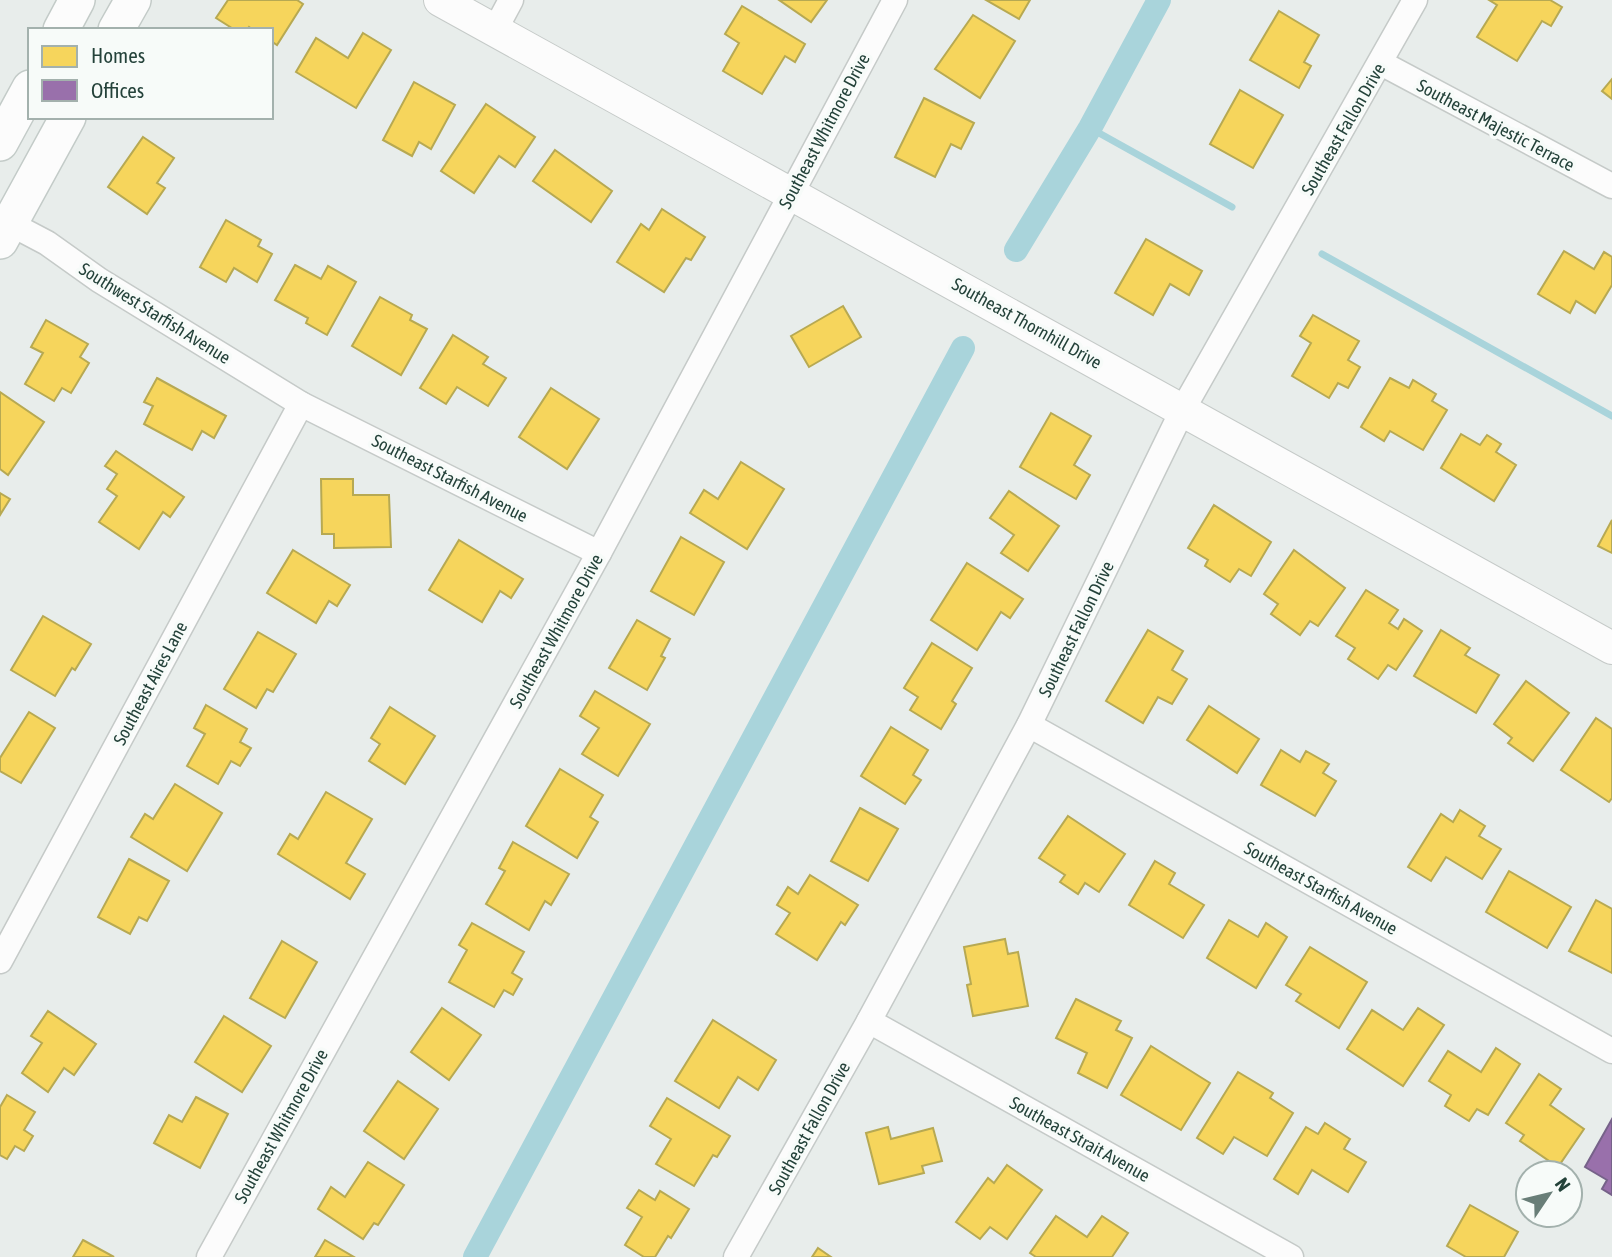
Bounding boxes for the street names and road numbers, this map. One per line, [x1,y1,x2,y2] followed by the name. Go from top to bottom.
[774,50,874,212] street label: Southeast Whitmore Drive
[1297,59,1389,199] street label: Southeast Fallon Drive
[1414,75,1578,175] street label: Southeast Majestic Terrace
[76,258,234,368] street label: Southwest Starfish Avenue
[949,273,1105,373] street label: Southeast Thornhill Drive
[369,430,531,526] street label: Southeast Starfish Avenue
[505,550,607,712] street label: Southeast Whitmore Drive
[1034,558,1118,700] street label: Southeast Fallon Drive
[109,618,191,748] street label: Southeast Aires Lane
[1241,837,1401,939] street label: Southeast Starfish Avenue
[230,1045,332,1207] street label: Southeast Whitmore Drive
[764,1058,854,1198] street label: Southeast Fallon Drive
[1006,1092,1154,1186] street label: Southeast Strait Avenue

